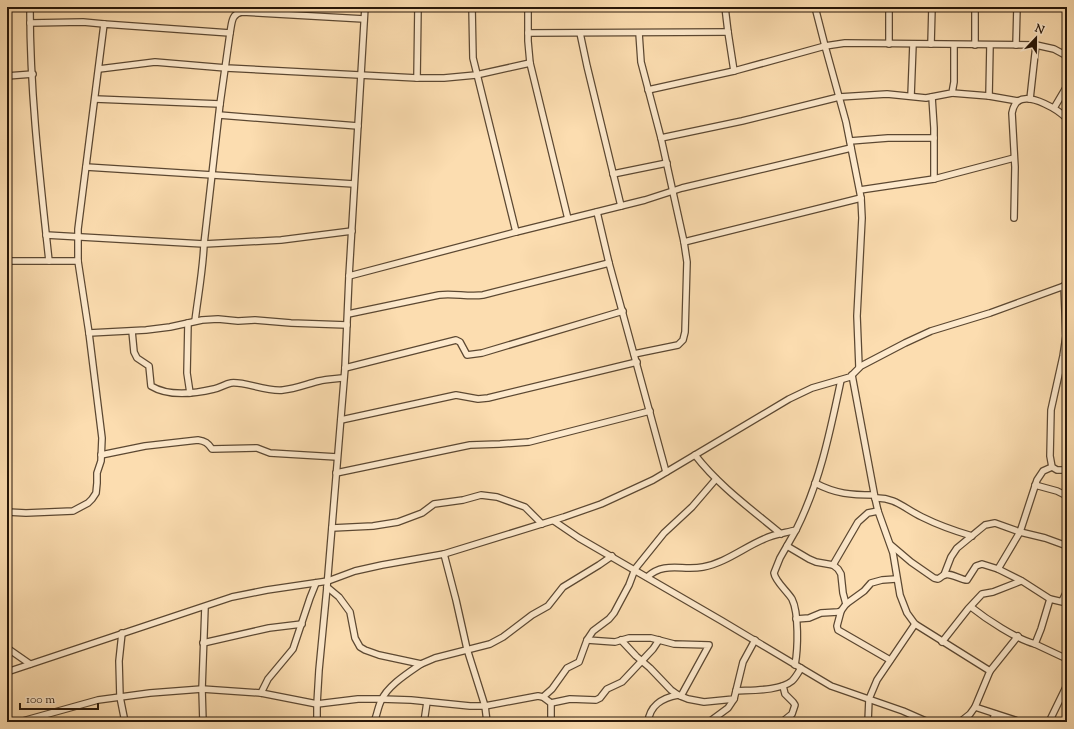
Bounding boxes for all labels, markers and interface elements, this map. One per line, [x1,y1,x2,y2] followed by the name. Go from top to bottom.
[1016,18,1056,58] north arrow
[1031,20,1047,39] text: N
[20,685,98,711] scale bar
[26,691,55,709] text: 100 m

